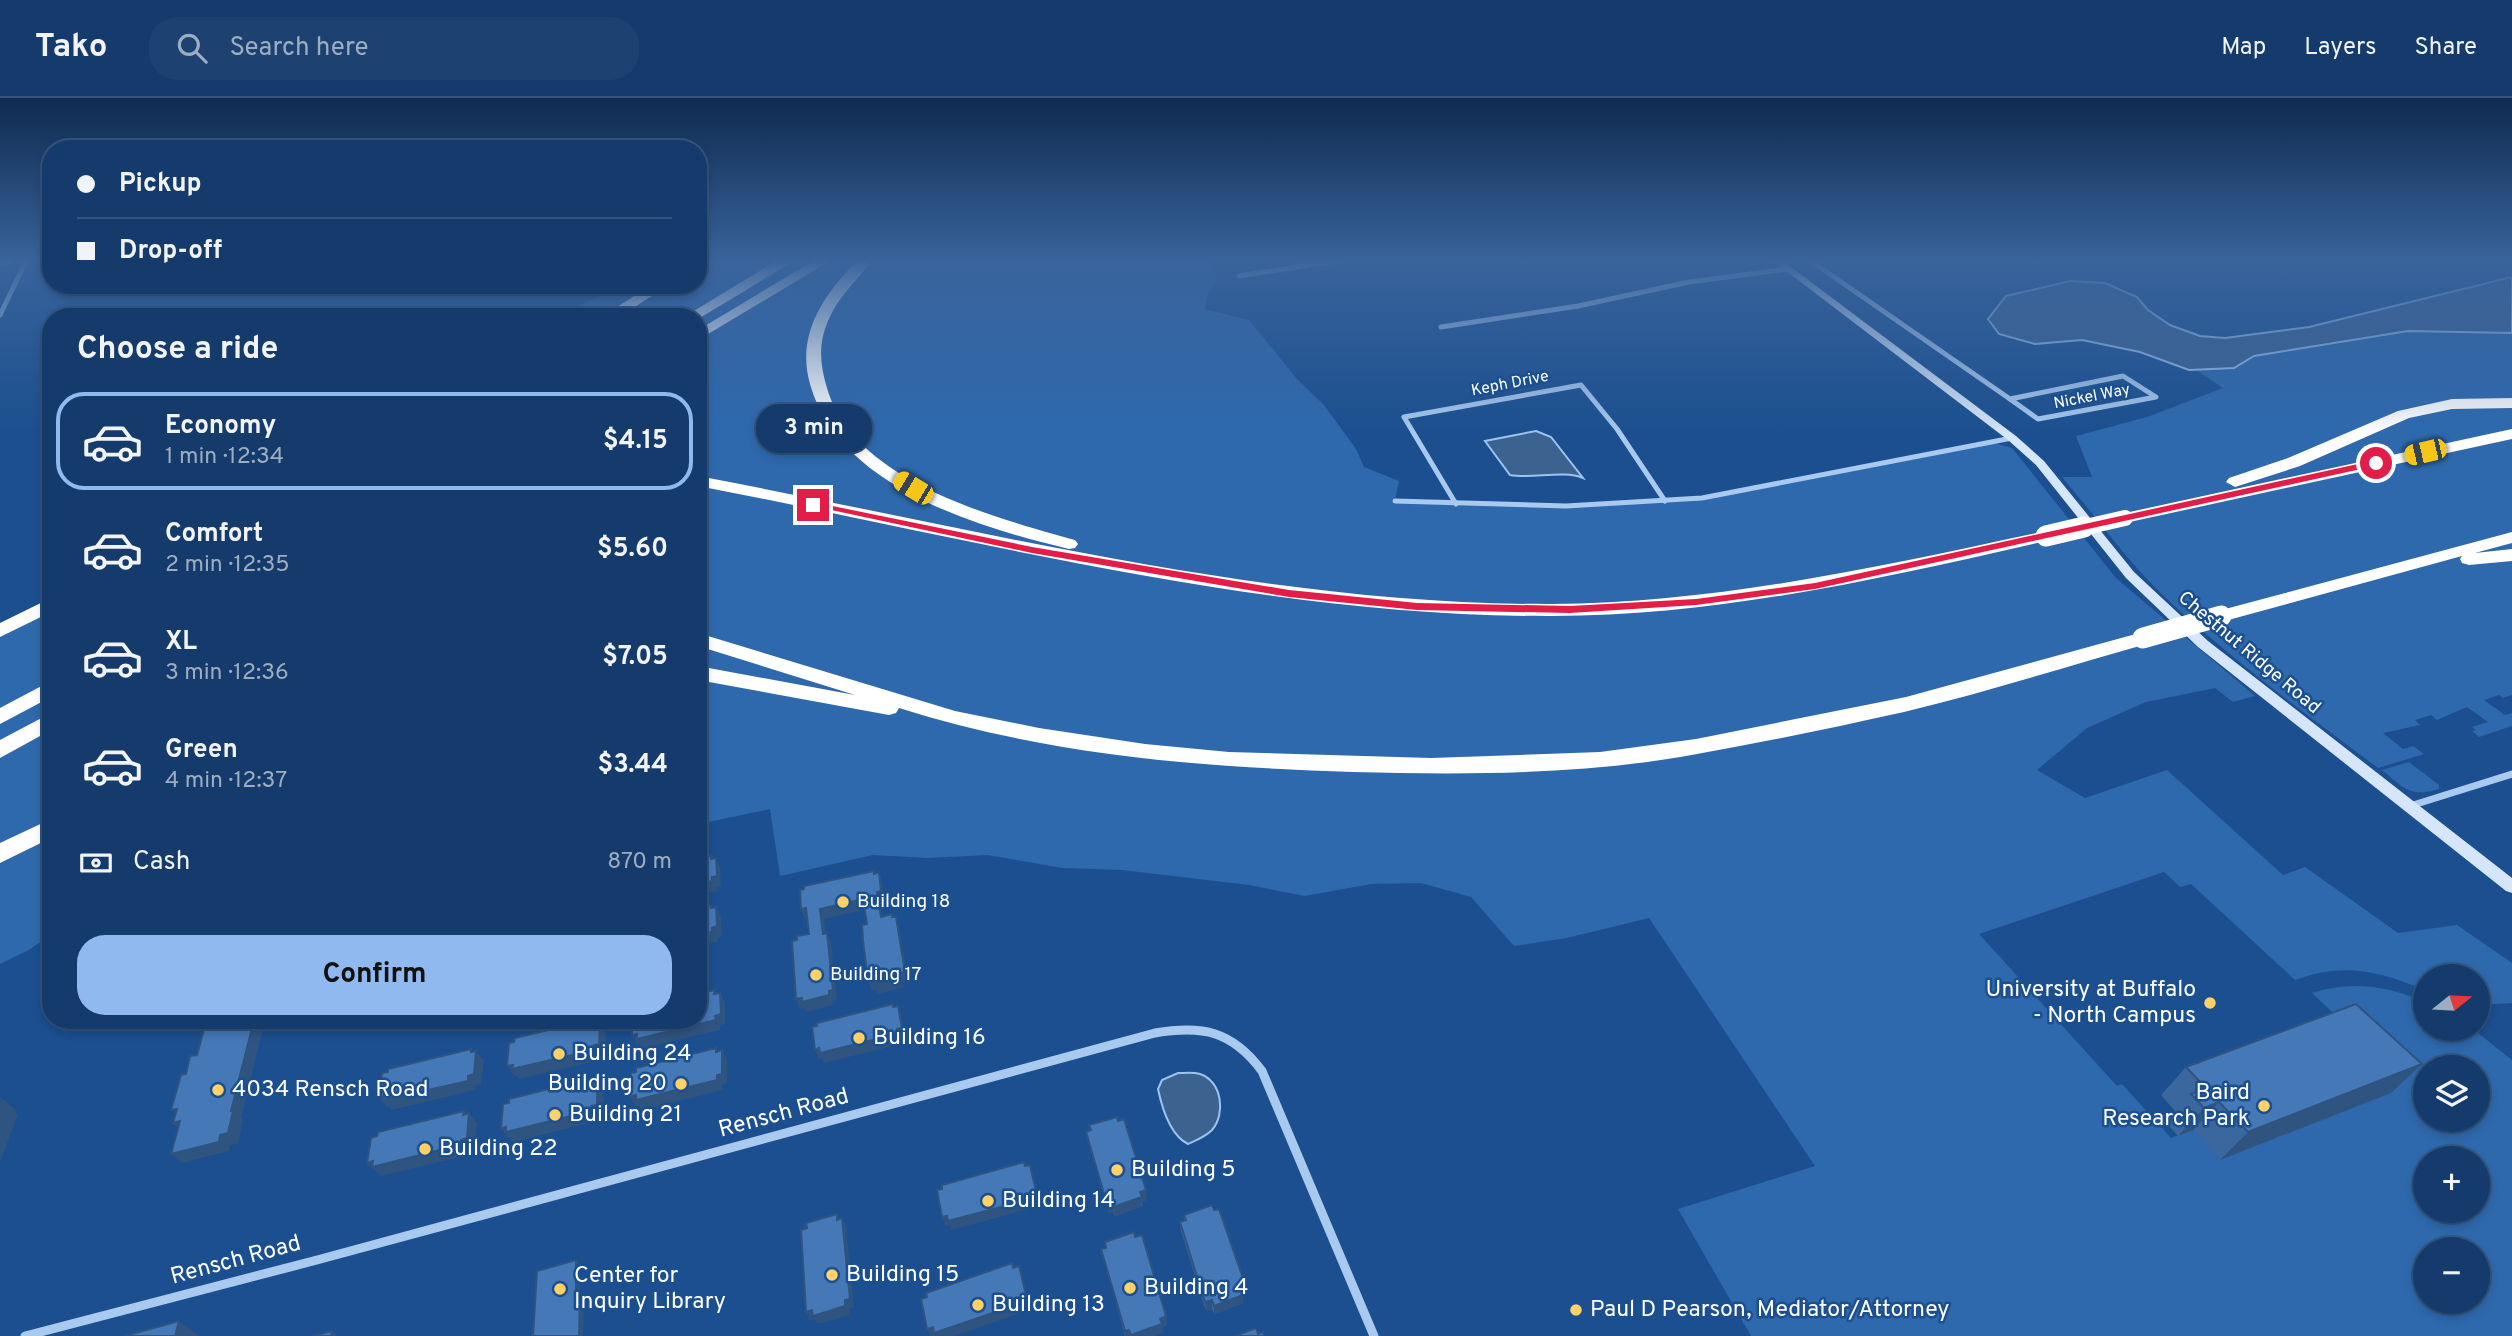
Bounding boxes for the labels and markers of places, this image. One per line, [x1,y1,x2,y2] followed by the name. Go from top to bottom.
[857,890,950,914] place label: Building 18
[835,894,851,910] marker: Building 18
[830,963,922,987] place label: Building 17
[808,967,824,983] marker: Building 17
[1986,976,2196,1031] place label: University at Buffalo - North Campus
[2202,995,2218,1011] marker: University at Buffalo - North Campus
[873,1024,986,1053] place label: Building 16
[851,1030,867,1046] marker: Building 16
[573,1040,691,1069] place label: Building 24
[551,1046,567,1062] marker: Building 24
[548,1070,667,1099] place label: Building 20
[232,1076,429,1105] place label: 4034 Rensch Road
[673,1076,689,1092] marker: Building 20
[2102,1079,2250,1134] place label: Baird Research Park
[210,1082,226,1098] marker: 4034 Rensch Road
[2256,1098,2272,1114] marker: Baird Research Park
[569,1101,682,1130] place label: Building 21
[547,1107,563,1123] marker: Building 21
[439,1135,557,1164] place label: Building 22
[417,1141,433,1157] marker: Building 22
[1131,1156,1236,1185] place label: Building 5
[1109,1162,1125,1178] marker: Building 5
[1002,1187,1115,1216] place label: Building 14
[980,1193,996,1209] marker: Building 14
[846,1261,959,1290] place label: Building 15
[574,1262,726,1317] place label: Center for Inquiry Library
[824,1267,840,1283] marker: Building 15
[1144,1274,1249,1303] place label: Building 4
[1122,1280,1138,1296] marker: Building 4
[552,1281,568,1297] marker: Center for Inquiry Library
[992,1291,1105,1320] place label: Building 13
[1590,1296,1949,1325] place label: Paul D Pearson, Mediator/Attorney
[970,1297,986,1313] marker: Building 13
[1568,1302,1584,1318] marker: Paul D Pearson, Mediator/Attorney

